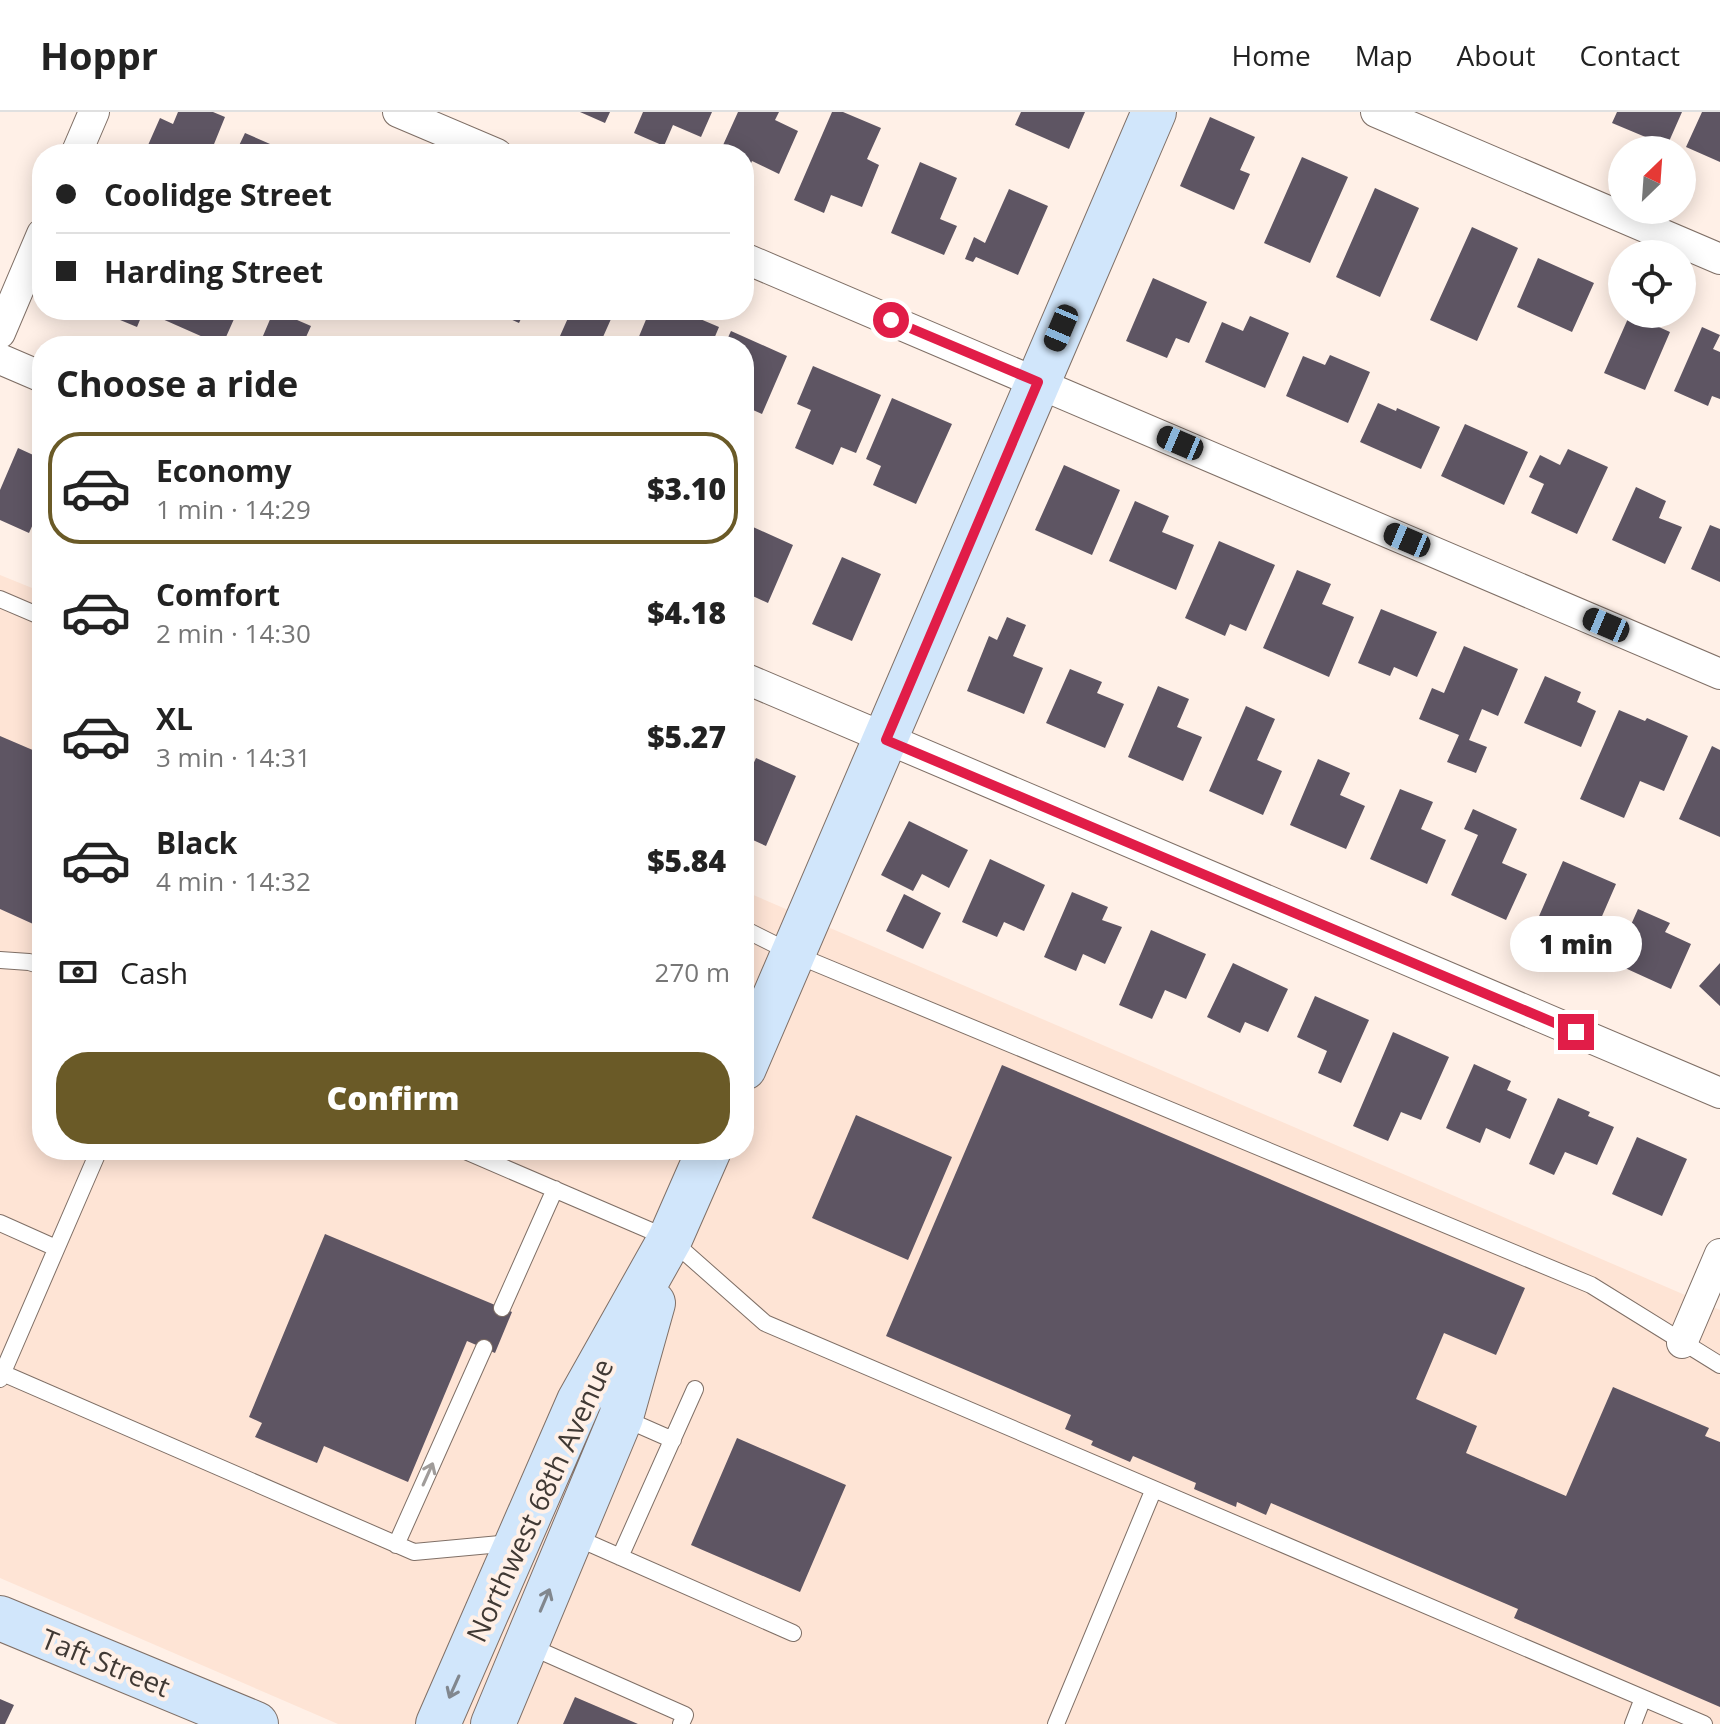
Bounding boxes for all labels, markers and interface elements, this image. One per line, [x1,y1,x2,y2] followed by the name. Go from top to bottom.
[40,29,158,81] text: Hoppr
[1232,36,1311,74] text: Home
[1355,36,1413,74] text: Map
[1457,36,1535,74] text: About
[1579,36,1680,74] text: Contact
[1608,136,1696,224] north arrow
[1608,136,1696,328] map controls
[104,174,332,215] text: Coolidge Street
[1608,240,1696,328] button: locate
[104,251,323,292] text: Harding Street
[1041,301,1081,355] car
[873,302,909,338] route start
[56,359,298,408] text: Choose a ride
[1153,423,1207,463] car
[156,450,292,491] text: Economy
[60,452,132,524] icon: car
[647,468,726,509] text: $3.10
[156,491,311,527] text: 1 min · 14:29
[1380,520,1434,560] car
[156,574,280,615] text: Comfort
[60,576,132,648] icon: car
[647,592,726,633] text: $4.18
[1579,605,1633,645] car
[156,615,311,651] text: 2 min · 14:30
[156,698,193,739] text: XL
[60,700,132,772] icon: car
[647,716,726,757] text: $5.27
[156,739,311,775] text: 3 min · 14:31
[156,822,237,863] text: Black
[60,824,132,896] icon: car
[647,840,726,881] text: $5.84
[156,863,311,899] text: 4 min · 14:32
[1510,916,1642,972] callout: 1 min
[1539,926,1613,962] text: 1 min
[56,950,100,994] icon: cash
[120,952,188,993] text: Cash
[655,954,730,990] text: 270 m
[1558,1014,1594,1050] route end
[56,1052,730,1144] button: Confirm
[457,1352,621,1648] street label: Northwest 68th Avenue
[421,1462,436,1486] one-way arrow
[539,1589,554,1613] one-way arrow
[36,1619,176,1705] street label: Taft Street
[446,1674,461,1698] one-way arrow

